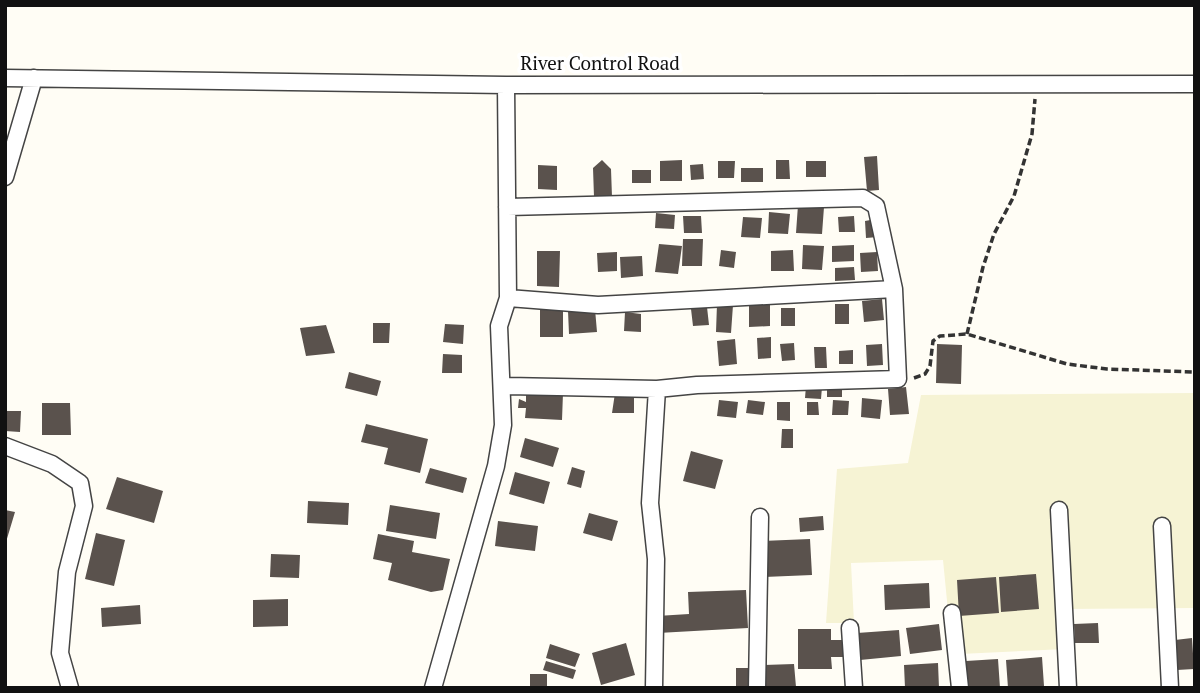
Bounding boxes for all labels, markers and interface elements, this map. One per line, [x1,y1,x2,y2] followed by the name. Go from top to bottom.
[520,50,680,75] street label: River Control Road

